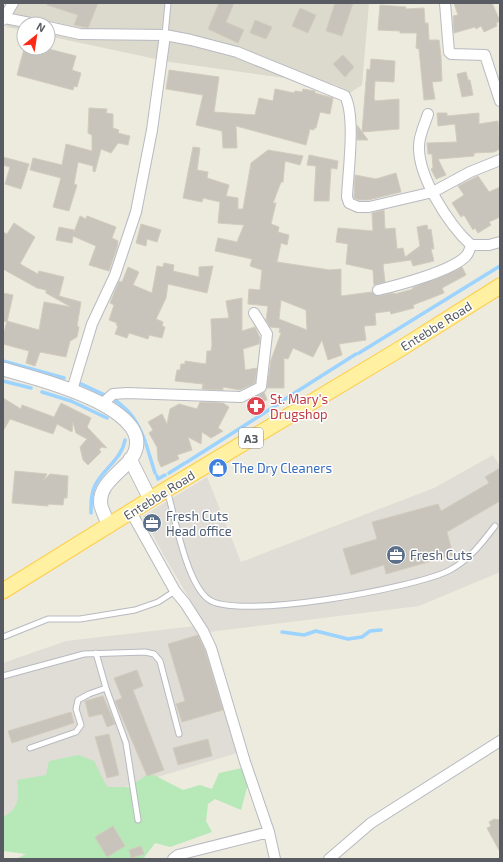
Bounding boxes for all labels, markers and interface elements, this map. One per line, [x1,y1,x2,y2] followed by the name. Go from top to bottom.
[16,16,56,56] north arrow
[35,19,48,35] text: N
[397,298,475,354] street label: Entebbe Road
[270,391,328,422] place label: St. Mary's Drugshop
[245,395,267,417] pharmacy icon: St. Mary's Drugshop
[239,428,263,448] road number: A3
[207,457,229,479] shop icon: The Dry Cleaners
[232,460,332,476] place label: The Dry Cleaners
[120,467,198,523] street label: Entebbe Road
[166,508,232,539] place label: Fresh Cuts Head office
[141,512,163,534] office icon: Fresh Cuts Head office
[385,544,407,566] office icon: Fresh Cuts
[410,547,472,563] place label: Fresh Cuts

